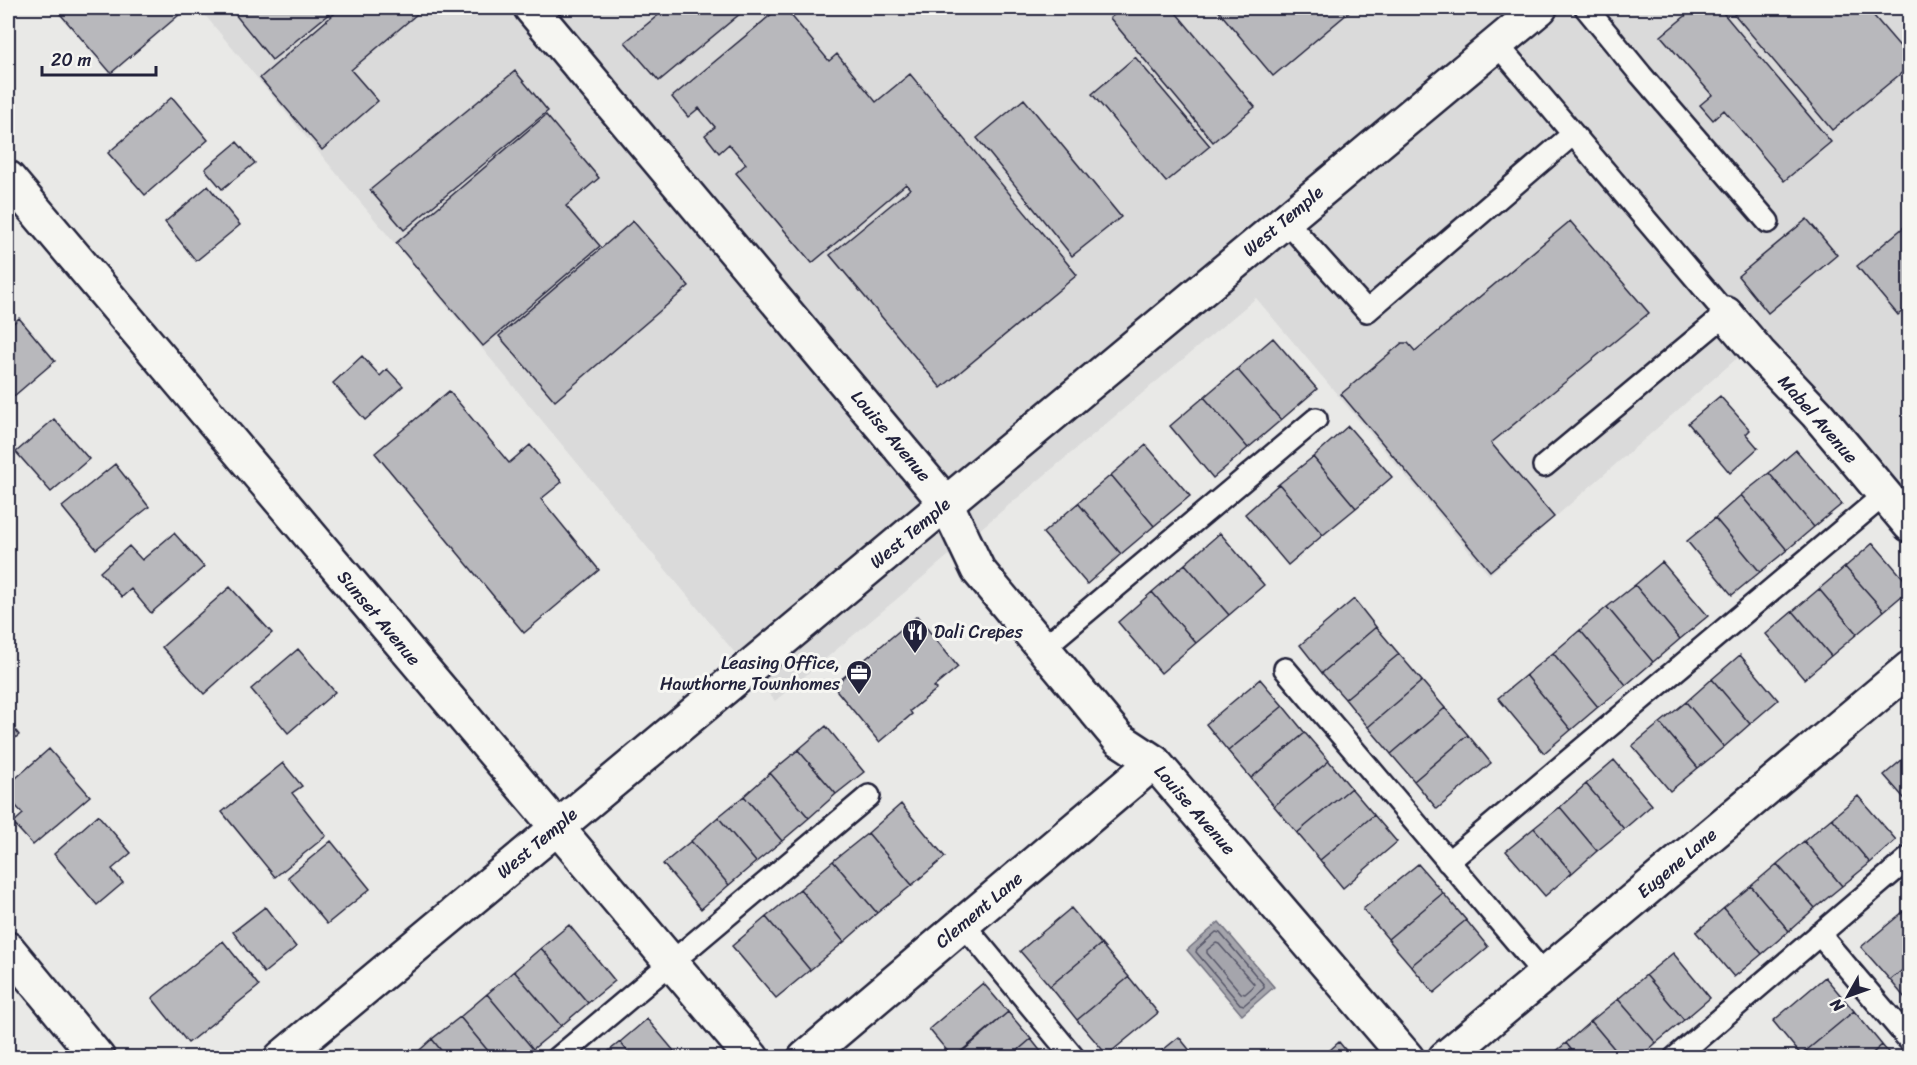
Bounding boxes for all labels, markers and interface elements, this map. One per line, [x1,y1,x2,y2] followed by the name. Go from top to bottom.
[42,39,156,77] scale bar
[51,44,91,76] text: 20 m
[1235,177,1331,265] street label: West Temple
[1770,367,1866,471] street label: Mabel Avenue
[843,383,939,489] street label: Louise Avenue
[862,489,958,577] street label: West Temple
[329,563,429,673] street label: Sunset Avenue
[934,616,1024,648] place label: Dali Crepes
[900,617,930,655] restaurant icon: Dali Crepes
[660,647,841,700] place label: Leasing Office, Hawthorne Townhomes
[844,658,874,696] office icon: Leasing Office, Hawthorne Townhomes
[1146,757,1244,863] street label: Louise Avenue
[489,799,585,887] street label: West Temple
[1629,819,1725,907] street label: Eugene Lane
[928,863,1030,957] street label: Clement Lane
[1818,966,1878,1026] north arrow
[1822,991,1852,1020] text: N

